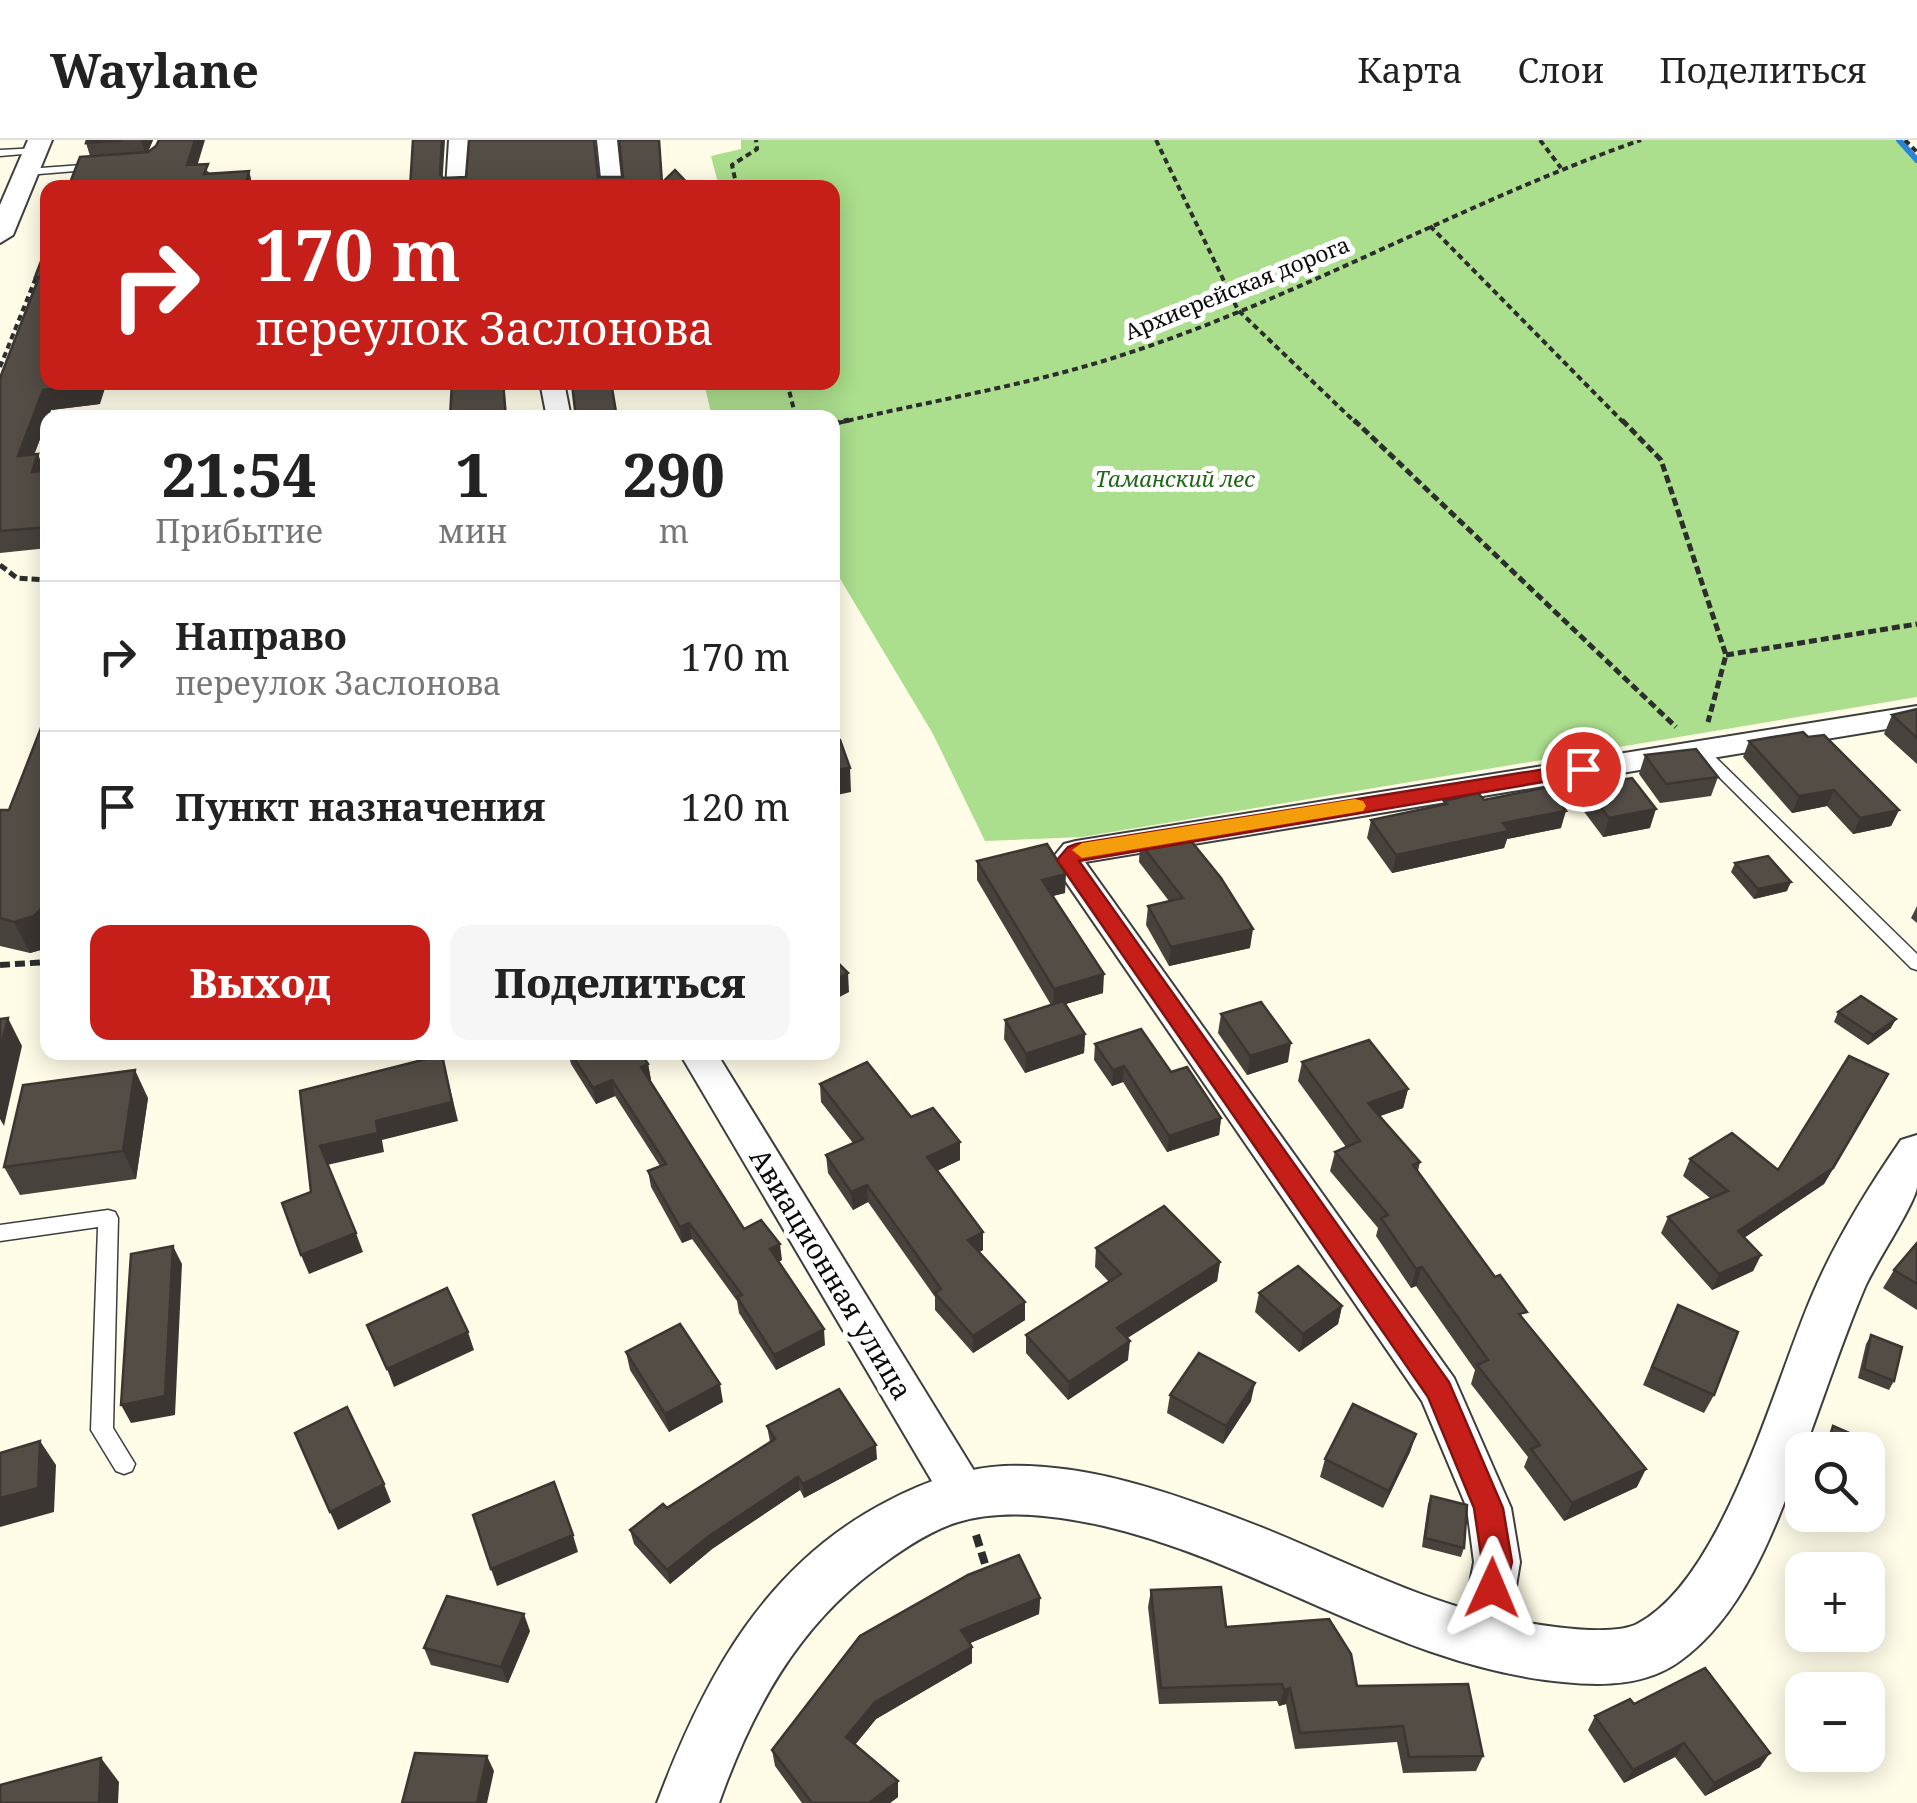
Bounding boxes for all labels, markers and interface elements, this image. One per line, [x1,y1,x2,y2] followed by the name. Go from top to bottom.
[50,37,259,102] text: Waylane
[1357,46,1463,93] text: Карта
[1518,46,1604,93] text: Слои
[1659,46,1867,93] text: Поделиться
[255,206,461,302] text: 170 m
[90,220,220,350] icon: right
[1120,228,1354,346] street label: Архиерейская дорога
[255,297,714,358] text: переулок Заслонова
[162,433,316,515] text: 21:54
[456,433,490,515] text: 1
[623,433,725,515] text: 290
[1095,463,1255,493] park label: Таманский лес
[155,509,323,552] text: Прибытие
[438,509,508,552] text: мин
[659,509,689,552] text: m
[175,609,347,661] text: Направо
[90,629,145,684] icon: right
[680,630,790,682] text: 170 m
[175,661,501,704] text: переулок Заслонова
[1541,727,1626,812] pin
[1556,742,1611,797] icon: arrive
[90,779,145,834] icon: arrive
[175,780,545,832] text: Пункт назначения
[680,780,790,832] text: 120 m
[90,925,430,1040] button: Выход
[450,925,790,1040] button: Поделиться
[742,1141,922,1406] street label: Авиационная улица
[1785,1432,1885,1772] map controls
[1785,1432,1885,1532] button: search
[1440,1536,1544,1640] position arrow
[1785,1552,1885,1652] button: +
[1785,1672,1885,1772] button: −

